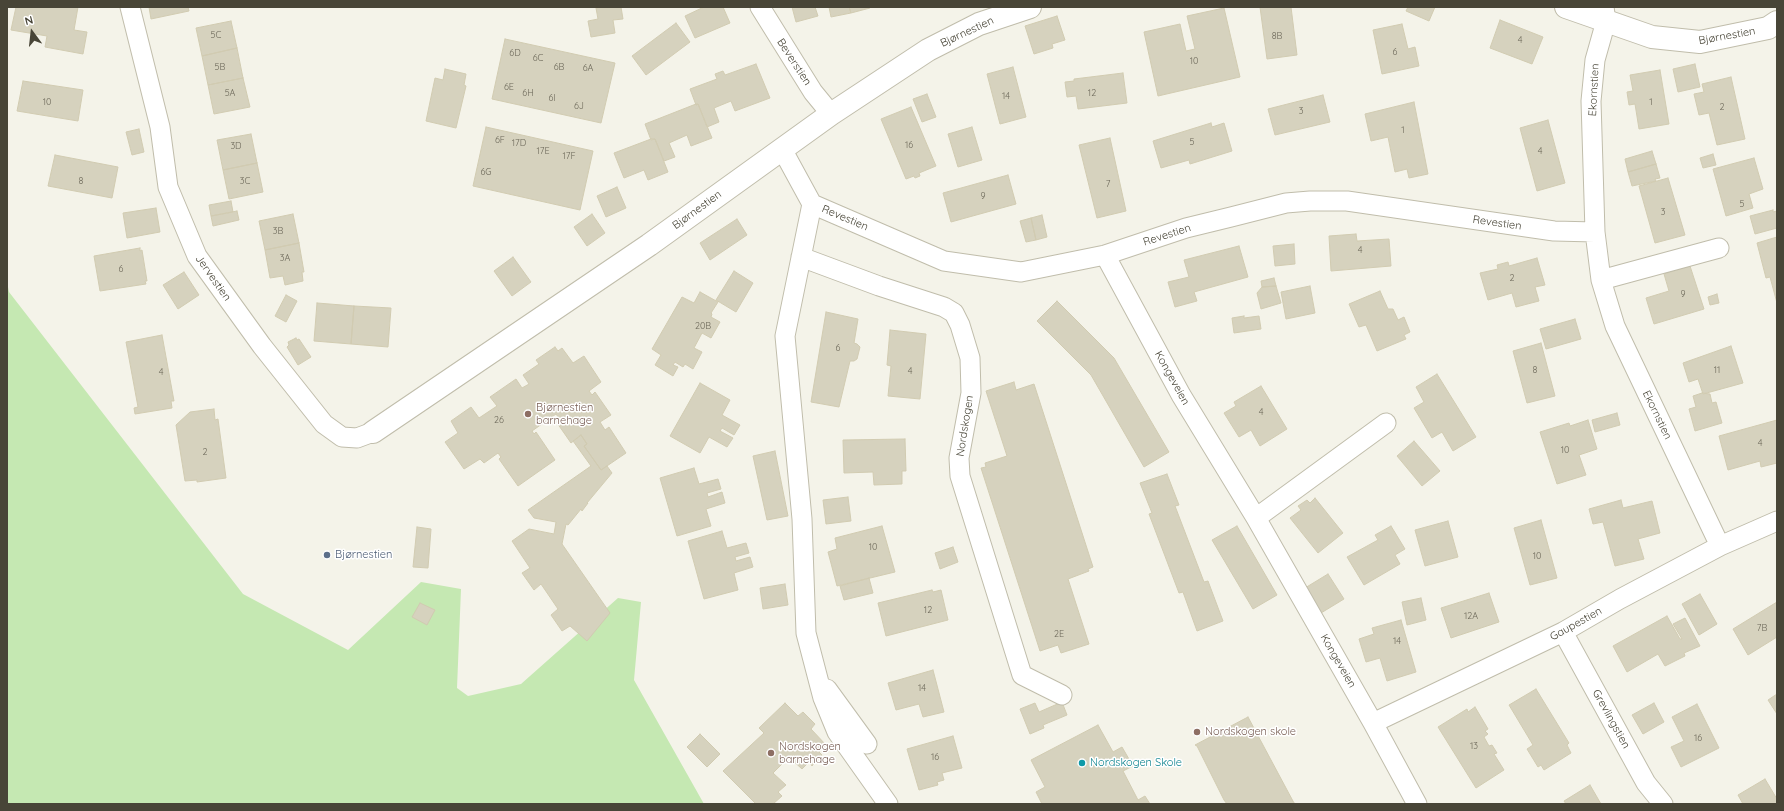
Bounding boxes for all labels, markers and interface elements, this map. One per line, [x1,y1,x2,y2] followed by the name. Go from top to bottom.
[12,12,52,52] north arrow
[23,13,35,28] text: N
[938,14,996,50] street label: Bjørnestien
[1698,25,1756,47] street label: Bjørnestien
[211,30,221,40] house number: 5C
[1272,31,1282,41] house number: 8B
[1518,35,1522,45] house number: 4
[774,36,814,88] street label: Beverstien
[1393,47,1397,57] house number: 6
[509,48,521,58] house number: 6D
[533,53,543,63] house number: 6C
[1190,56,1198,66] house number: 10
[215,62,225,72] house number: 5B
[554,62,564,72] house number: 6B
[583,63,593,73] house number: 6A
[1586,63,1602,117] street label: Ekornstien
[504,82,514,92] house number: 6E
[225,88,235,98] house number: 5A
[522,88,534,98] house number: 6H
[1088,88,1096,98] house number: 12
[1002,91,1010,101] house number: 14
[548,93,556,103] house number: 6I
[43,97,51,107] house number: 10
[1649,97,1653,107] house number: 1
[574,101,584,111] house number: 6J
[1720,102,1724,112] house number: 2
[1299,106,1303,116] house number: 3
[1401,125,1405,135] house number: 1
[495,135,505,145] house number: 6F
[1190,137,1194,147] house number: 5
[512,138,526,148] house number: 17D
[905,140,913,150] house number: 16
[230,141,242,151] house number: 3D
[536,146,550,156] house number: 17E
[1538,146,1542,156] house number: 4
[562,151,576,161] house number: 17F
[480,167,492,177] house number: 6G
[79,176,83,186] house number: 8
[240,176,250,186] house number: 3C
[1106,179,1110,189] house number: 7
[670,188,724,232] street label: Bjørnestien
[980,191,986,201] house number: 9
[1740,199,1744,209] house number: 5
[820,202,870,234] street label: Revestien
[1661,207,1665,217] house number: 3
[1472,213,1522,233] street label: Revestien
[1142,221,1192,249] street label: Revestien
[273,226,283,236] house number: 3B
[1358,245,1362,255] house number: 4
[192,252,234,304] street label: Jervestien
[280,253,290,263] house number: 3A
[119,264,123,274] house number: 6
[1510,273,1514,283] house number: 2
[1680,289,1686,299] house number: 9
[695,321,711,331] house number: 20B
[836,343,840,353] house number: 6
[1152,349,1192,407] street label: Kongeveien
[1533,365,1537,375] house number: 8
[1714,365,1720,375] house number: 11
[908,366,912,376] house number: 4
[159,367,163,377] house number: 4
[1639,388,1675,442] street label: Ekornstien
[954,394,976,458] street label: Nordskogen
[536,401,593,427] place label: Bjørnestien barnehage
[1259,407,1263,417] house number: 4
[523,409,533,419] marker: Bjørnestien barnehage
[494,415,504,425] house number: 26
[1758,438,1762,448] house number: 4
[1561,445,1569,455] house number: 10
[203,447,207,457] house number: 2
[869,542,877,552] house number: 10
[335,548,392,562] place label: Bjørnestien
[322,550,332,560] marker: Bjørnestien
[1533,551,1541,561] house number: 10
[1548,604,1604,644] street label: Gaupestien
[924,605,932,615] house number: 12
[1464,611,1478,621] house number: 12A
[1757,623,1767,633] house number: 7B
[1054,629,1064,639] house number: 2E
[1317,632,1359,690] street label: Kongeveien
[1393,636,1401,646] house number: 14
[918,683,926,693] house number: 14
[1589,687,1633,751] street label: Grevlingstien
[1205,725,1296,739] place label: Nordskogen skole
[1192,727,1202,737] marker: Nordskogen skole
[1694,733,1702,743] house number: 16
[779,740,841,766] place label: Nordskogen barnehage
[1470,741,1478,751] house number: 13
[766,748,776,758] marker: Nordskogen barnehage
[931,752,939,762] house number: 16
[1090,756,1182,770] place label: Nordskogen Skole
[1077,758,1087,768] marker: Nordskogen Skole

